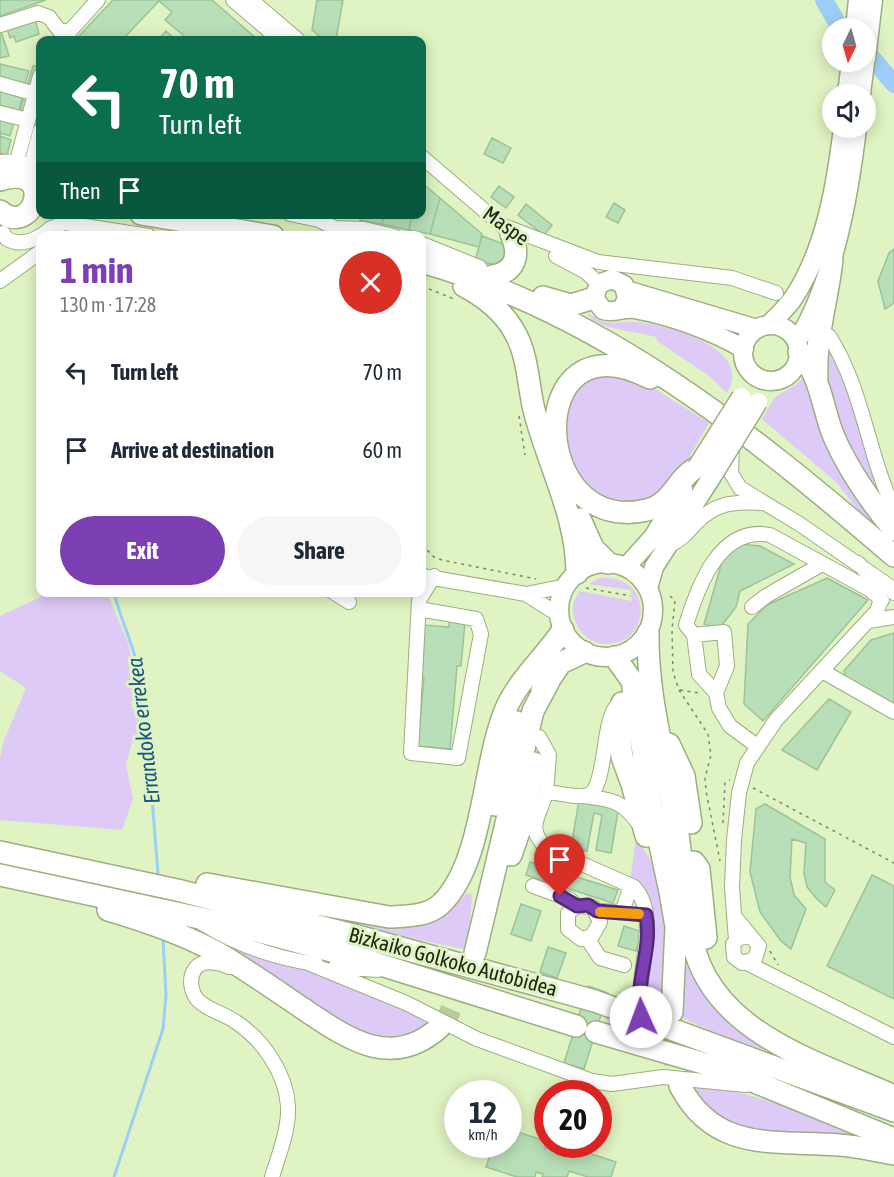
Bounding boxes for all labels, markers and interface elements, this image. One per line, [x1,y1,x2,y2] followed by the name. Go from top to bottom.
[822,18,876,72] north arrow
[822,18,876,138] map controls
[159,59,234,107] text: 70 m
[60,60,138,138] icon: left
[822,84,876,138] button: sound
[159,109,242,140] text: Turn left
[113,174,146,207] icon: arrive
[60,178,101,204] text: Then
[479,201,534,250] street label: Maspe
[60,249,134,291] text: 1 min
[339,251,402,314] button: close
[60,293,156,316] text: 130 m · 17:28
[60,356,93,389] icon: left
[111,359,178,385] text: Turn left
[362,359,402,385] text: 70 m
[60,434,93,467] icon: arrive
[111,437,274,463] text: Arrive at destination
[362,437,402,463] text: 60 m
[60,516,225,585] button: Exit
[237,516,402,585] button: Share
[121,656,165,806] water label: Errandoko errekea
[534,834,585,896] pin
[543,843,576,876] icon: arrive
[346,922,560,1000] street label: Bizkaiko Golkoko Autobidea
[609,985,673,1049] position arrow
[534,1080,612,1158] speed limit sign: 20
[469,1095,497,1129] text: 12
[468,1126,498,1143] text: km/h

